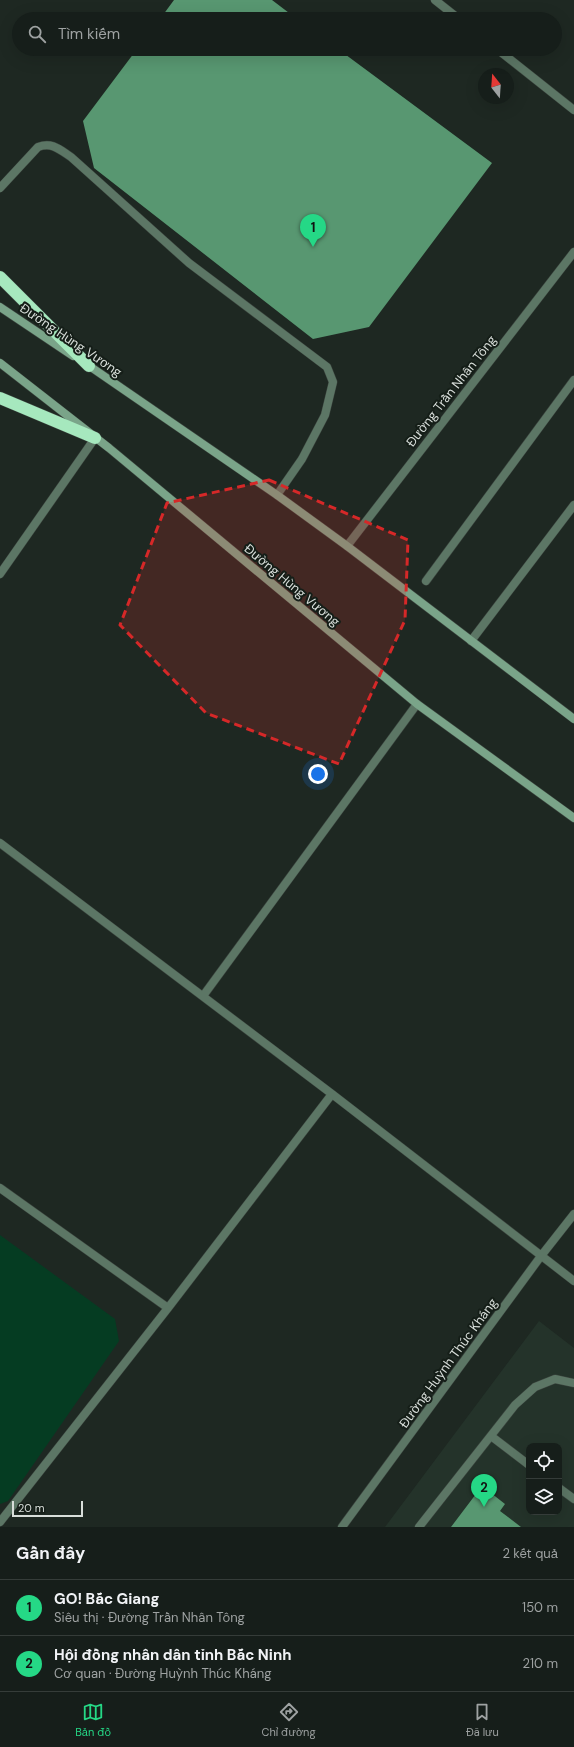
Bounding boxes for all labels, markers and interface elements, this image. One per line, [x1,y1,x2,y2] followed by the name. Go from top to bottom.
[12,12,562,56] search box
[26,23,48,45] icon: search
[58,24,120,44] text: Tìm kiếm
[478,68,514,104] north arrow
[300,214,326,247] pin: 1
[17,299,125,381] street label: Đường Hùng Vương
[402,332,500,450] street label: Đường Trần Nhân Tông
[241,540,343,630] street label: Đường Hùng Vương
[308,764,328,784] your location
[395,1295,501,1431] street label: Đường Huỳnh Thúc Kháng
[526,1443,562,1515] map controls
[526,1443,562,1479] button: locate
[471,1474,497,1507] pin: 2
[526,1479,562,1515] button: layers
[12,1499,83,1518] scale bar
[18,1501,44,1515] text: 20 m
[16,1542,85,1564] text: Gần đây
[502,1545,558,1562] text: 2 kết quả
[54,1589,159,1609] text: GO! Bắc Giang
[27,1599,31,1616] text: 1
[522,1599,558,1616] text: 150 m
[54,1609,245,1626] text: Siêu thị · Đường Trần Nhân Tông
[54,1645,291,1665] text: Hội đồng nhân dân tỉnh Bắc Ninh
[25,1655,33,1672] text: 2
[523,1655,558,1672] text: 210 m
[54,1665,271,1682] text: Cơ quan · Đường Huỳnh Thúc Kháng
[75,1701,111,1739] tab: Bản đồ
[262,1701,316,1739] tab: Chỉ đường
[466,1701,499,1739] tab: Đã lưu

